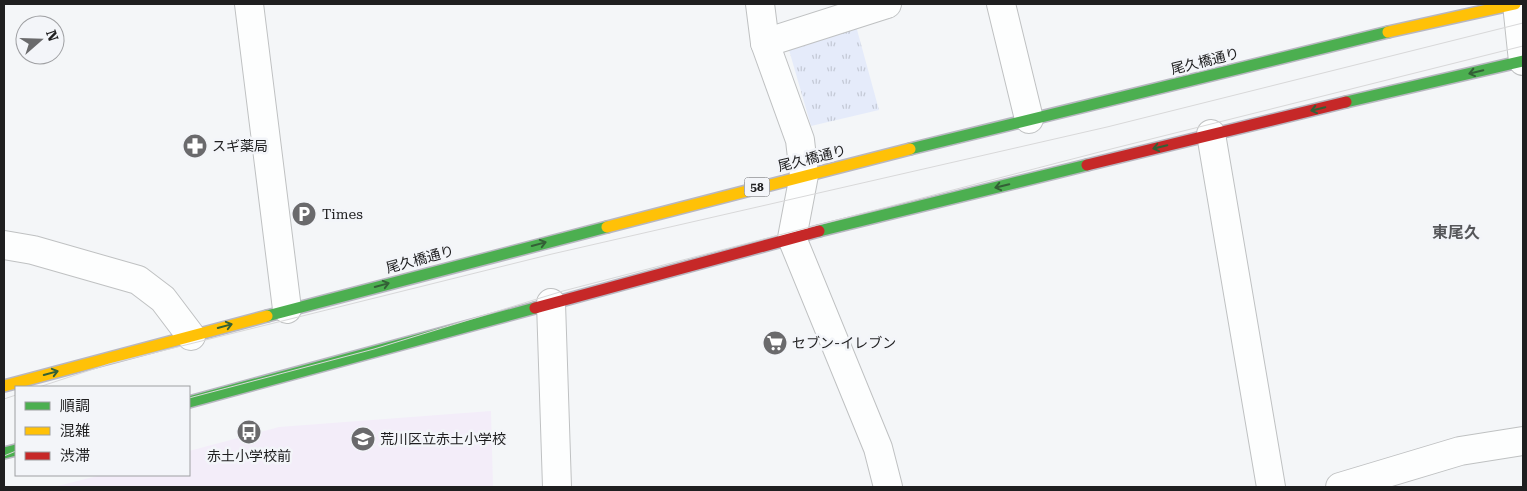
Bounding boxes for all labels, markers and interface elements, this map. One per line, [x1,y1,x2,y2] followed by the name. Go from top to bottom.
[15,15,65,65] north arrow
[43,28,62,44] text: N
[1169,45,1241,77] street label: 尾久橋通り
[1468,68,1484,77] one-way arrow
[1310,105,1326,114] one-way arrow
[182,133,208,159] pharmacy icon: スギ薬局
[212,138,268,154] place label: スギ薬局
[776,142,848,174] street label: 尾久橋通り
[1152,143,1168,152] one-way arrow
[744,178,770,196] road number: 58
[994,182,1010,191] one-way arrow
[291,201,317,227] parking icon: Times
[322,206,363,222] place label: Times
[1432,223,1480,242] district label: 東尾久
[531,239,547,248] one-way arrow
[384,242,456,276] street label: 尾久橋通り
[373,279,389,289] one-way arrow
[216,321,232,331] one-way arrow
[762,330,788,356] supermarket icon: セブン-イレブン
[792,335,896,351] place label: セブン-イレブン
[42,368,58,377] one-way arrow
[15,386,190,476] legend
[60,397,90,415] text: 順調
[236,419,262,445] bus stop icon: 赤土小学校前
[60,422,90,440] text: 混雑
[350,426,376,452] school or university icon: 荒川区立赤土小学校
[380,431,506,447] place label: 荒川区立赤土小学校
[60,447,90,465] text: 渋滞
[207,448,291,464] place label: 赤土小学校前

